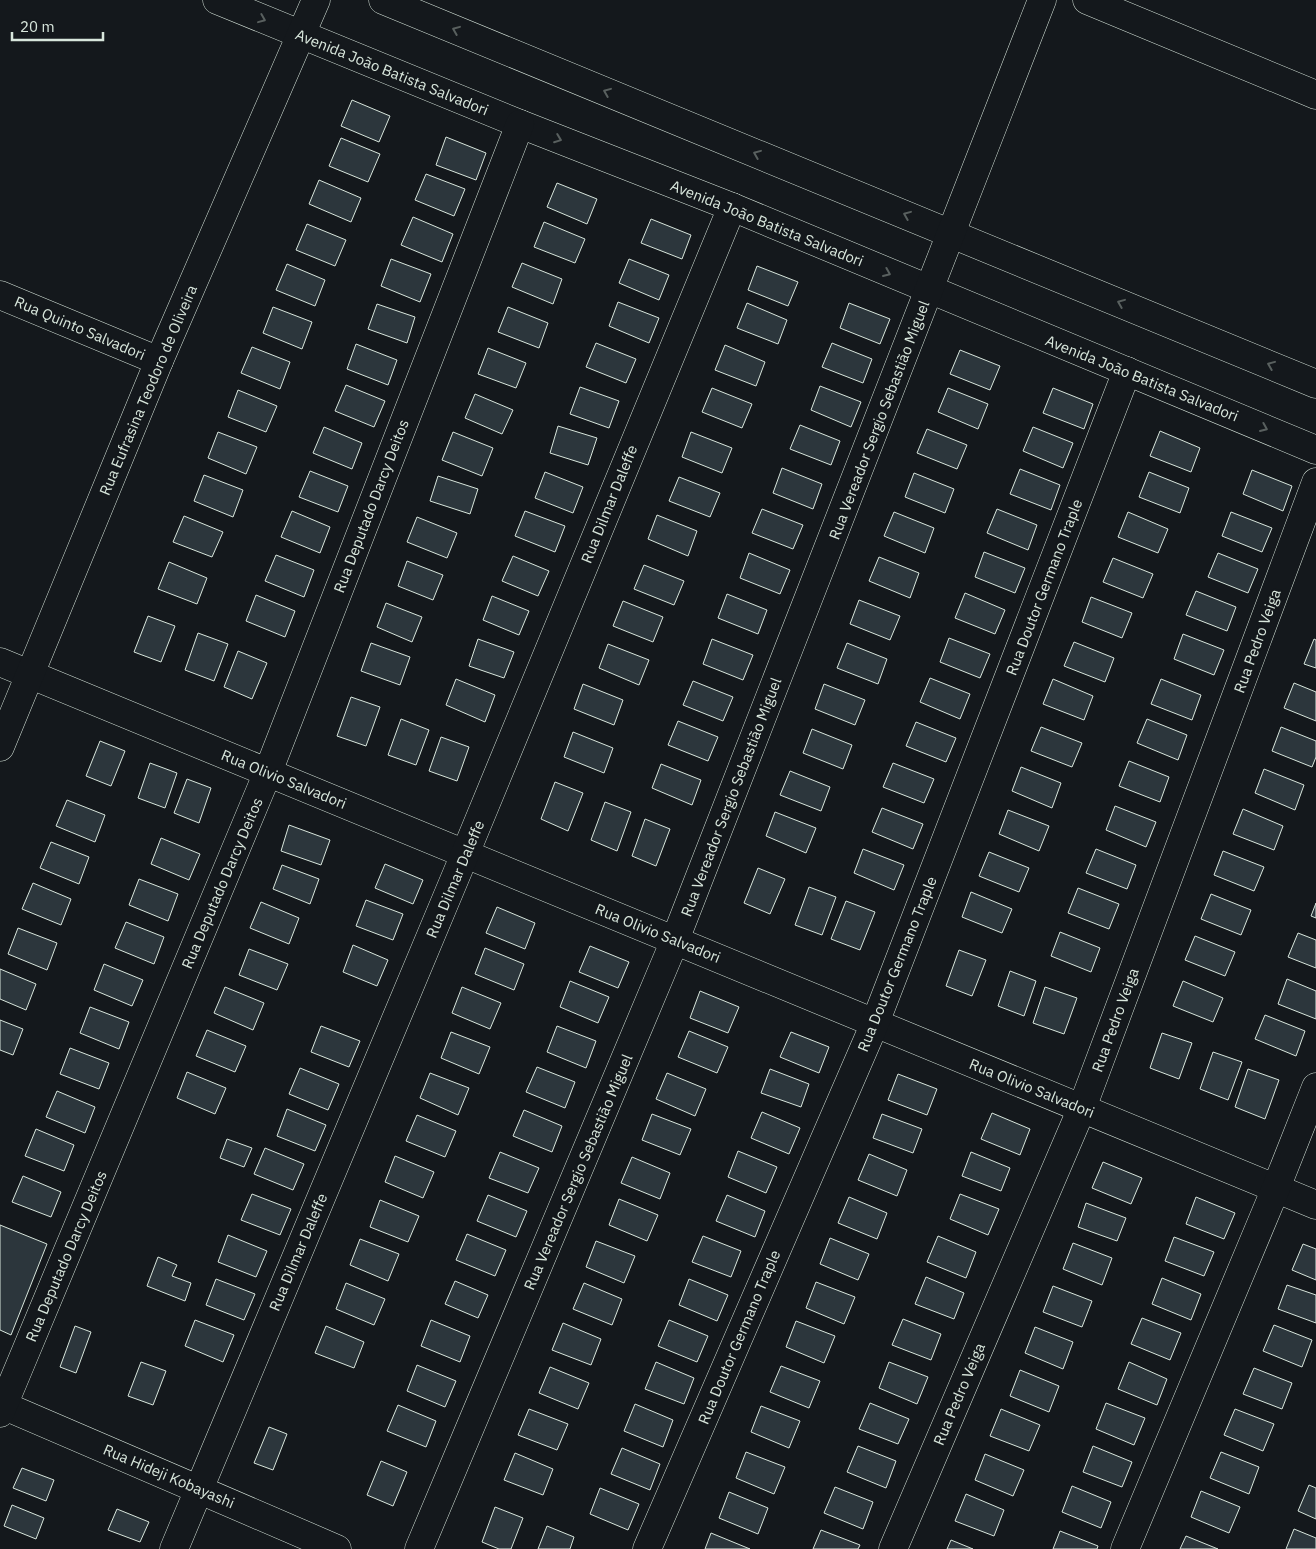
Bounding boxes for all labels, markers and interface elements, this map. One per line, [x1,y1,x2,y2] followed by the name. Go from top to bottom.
[12,10,104,42] scale bar
[257,12,266,23] one-way arrow
[20,17,55,36] text: 20 m
[293,25,491,119] street label: Avenida João Batista Salvadori
[453,26,461,36] one-way arrow
[603,88,612,98] one-way arrow
[554,133,562,143] one-way arrow
[753,149,762,160] one-way arrow
[668,176,866,270] street label: Avenida João Batista Salvadori
[904,211,912,221] one-way arrow
[882,267,891,277] one-way arrow
[95,282,201,498] street label: Rua Eufrasina Teodoro de Oliveira
[12,292,148,364] street label: Rua Quinto Salvadori
[825,298,933,542] street label: Rua Vereador Sergio Sebastião Miguel
[1117,299,1126,310] one-way arrow
[1043,331,1241,425] street label: Avenida João Batista Salvadori
[1267,361,1276,371] one-way arrow
[329,417,413,595] street label: Rua Deputado Darcy Deitos
[1259,422,1268,433] one-way arrow
[577,442,641,566] street label: Rua Dilmar Daleffe
[1002,496,1086,678] street label: Rua Doutor Germano Traple
[1229,586,1285,696] street label: Rua Pedro Veiga
[677,675,785,919] street label: Rua Vereador Sergio Sebastião Miguel
[219,745,349,813] street label: Rua Olivio Salvadori
[177,795,267,971] street label: Rua Deputado Darcy Deitos
[422,817,488,941] street label: Rua Dilmar Daleffe
[853,874,941,1054] street label: Rua Doutor Germano Traple
[593,899,723,967] street label: Rua Olivio Salvadori
[1087,965,1143,1075] street label: Rua Pedro Veiga
[520,1051,636,1293] street label: Rua Vereador Sergio Sebastião Miguel
[967,1054,1097,1122] street label: Rua Olivio Salvadori
[21,1168,111,1344] street label: Rua Deputado Darcy Deitos
[265,1190,331,1314] street label: Rua Dilmar Daleffe
[694,1247,784,1427] street label: Rua Doutor Germano Traple
[929,1340,989,1448] street label: Rua Pedro Veiga
[100,1440,238,1512] street label: Rua Hideji Kobayashi

